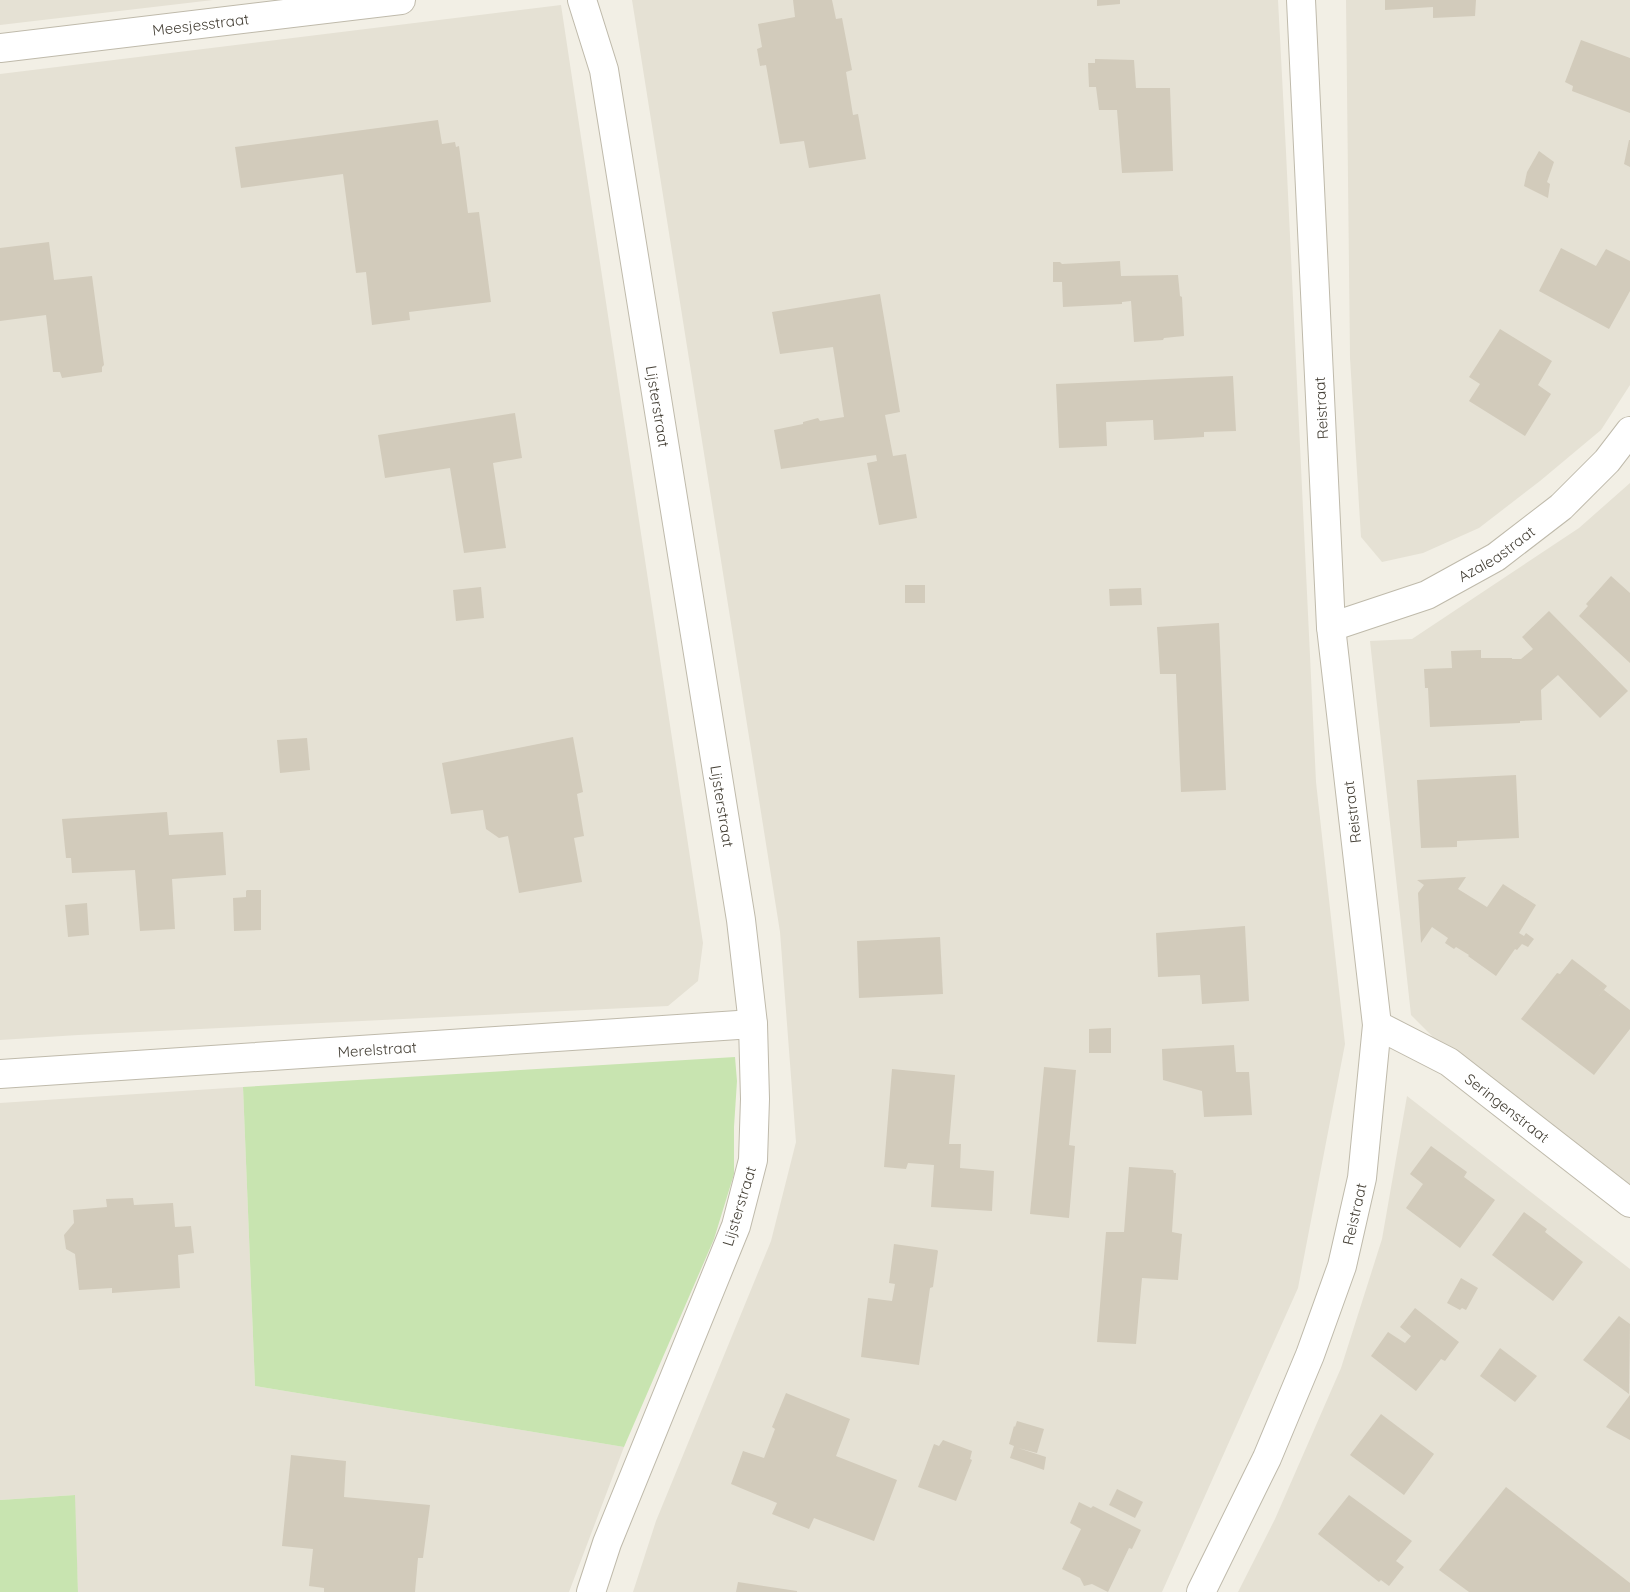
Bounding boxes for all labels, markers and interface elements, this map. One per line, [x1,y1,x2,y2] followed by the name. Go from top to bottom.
[151,9,250,39] street label: Meesjesstraat
[642,364,674,449] street label: Lijsterstraat
[1310,376,1332,440] street label: Reistraat
[1455,521,1538,586] street label: Azaleastraat
[707,764,739,848] street label: Lijsterstraat
[1339,780,1365,844] street label: Reistraat
[337,1037,417,1061] street label: Merelstraat
[1461,1069,1553,1146] street label: Seringenstraat
[718,1164,760,1248] street label: Lijsterstraat
[1338,1181,1370,1247] street label: Reistraat

